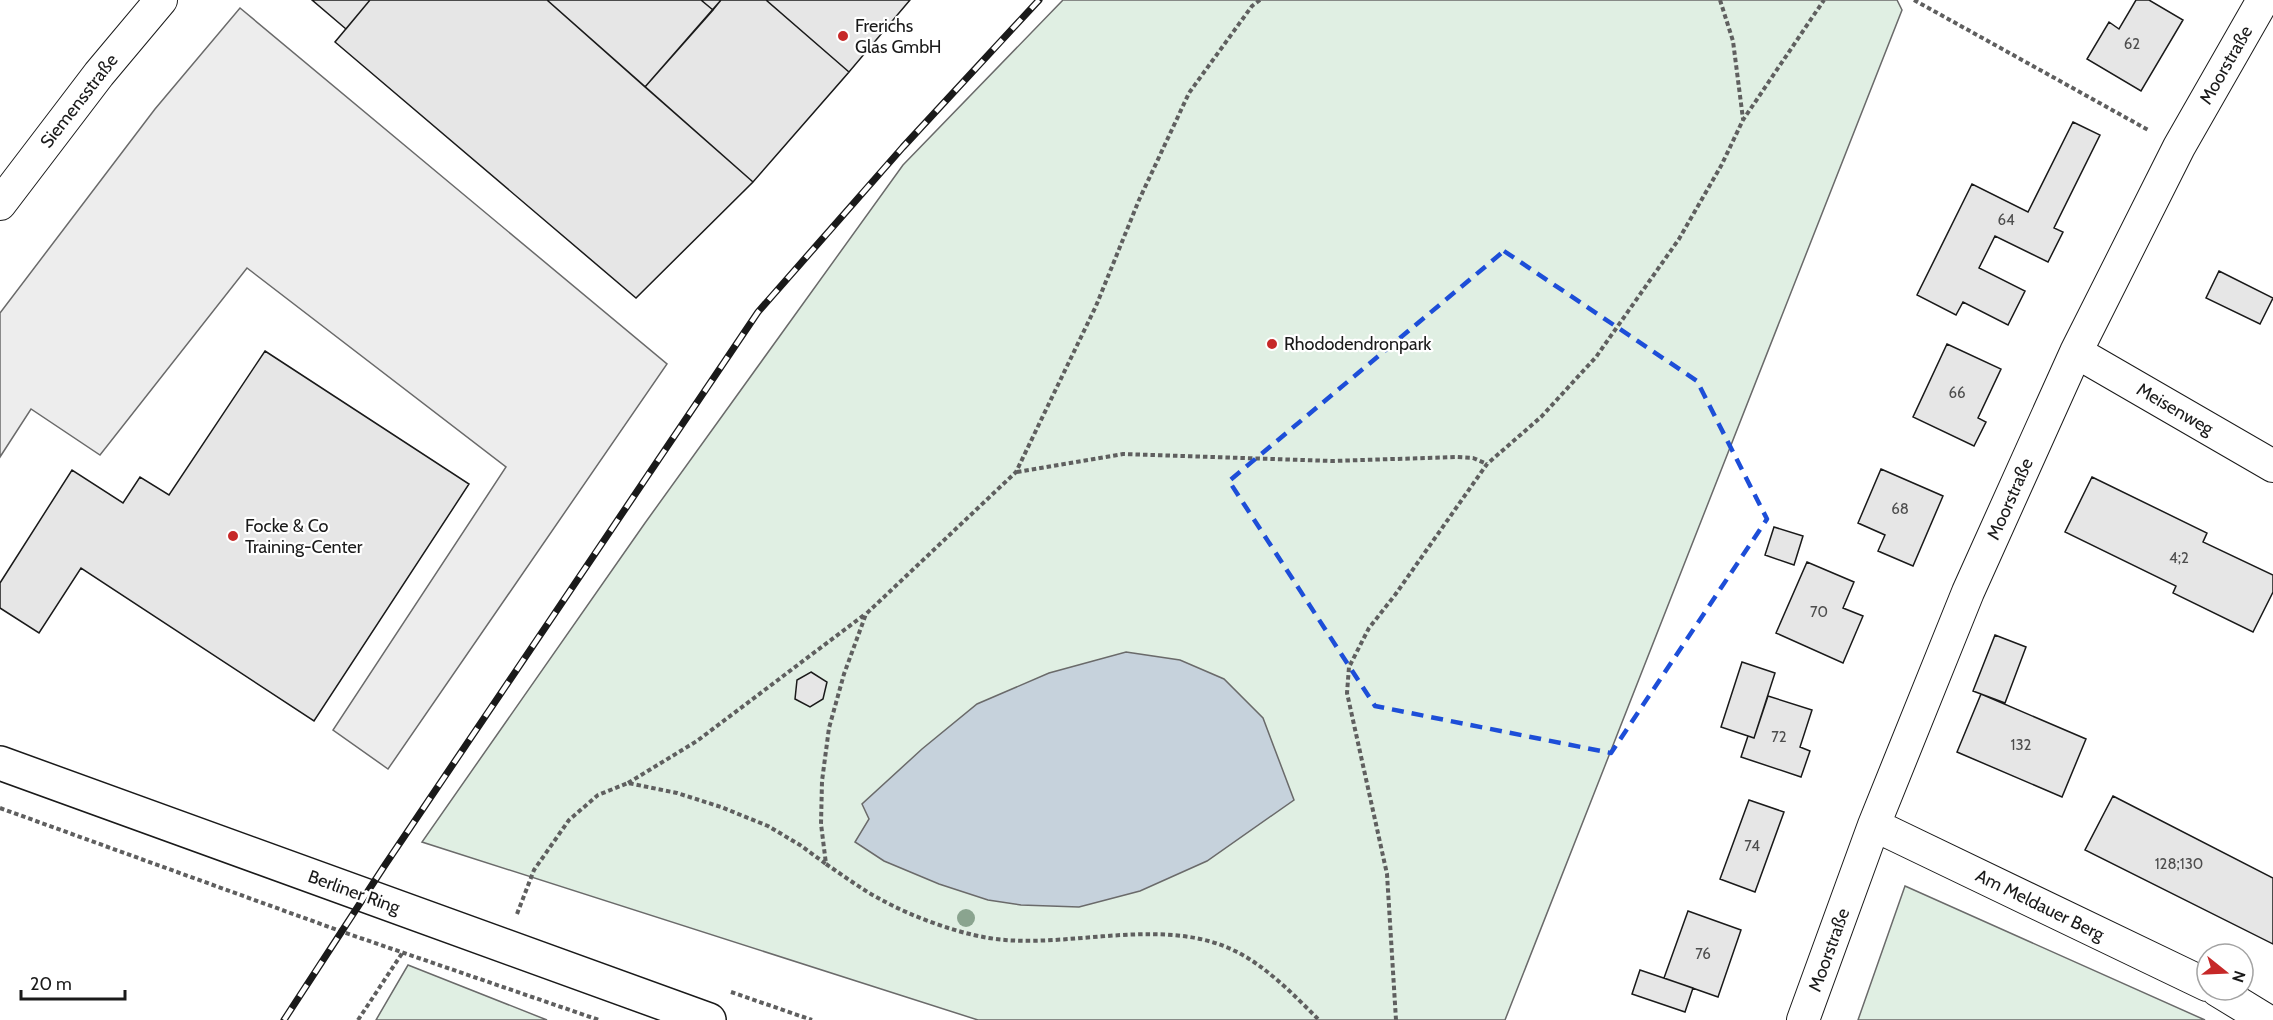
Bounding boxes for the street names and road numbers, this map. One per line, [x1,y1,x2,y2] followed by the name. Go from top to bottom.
[2195,22,2257,108] street label: Moorstraße
[35,50,123,152] street label: Siemensstraße
[2133,378,2218,440] street label: Meisenweg
[1982,455,2038,543] street label: Moorstraße
[1972,864,2109,946] street label: Am Meldauer Berg
[305,865,404,919] street label: Berliner Ring
[1804,905,1854,995] street label: Moorstraße

